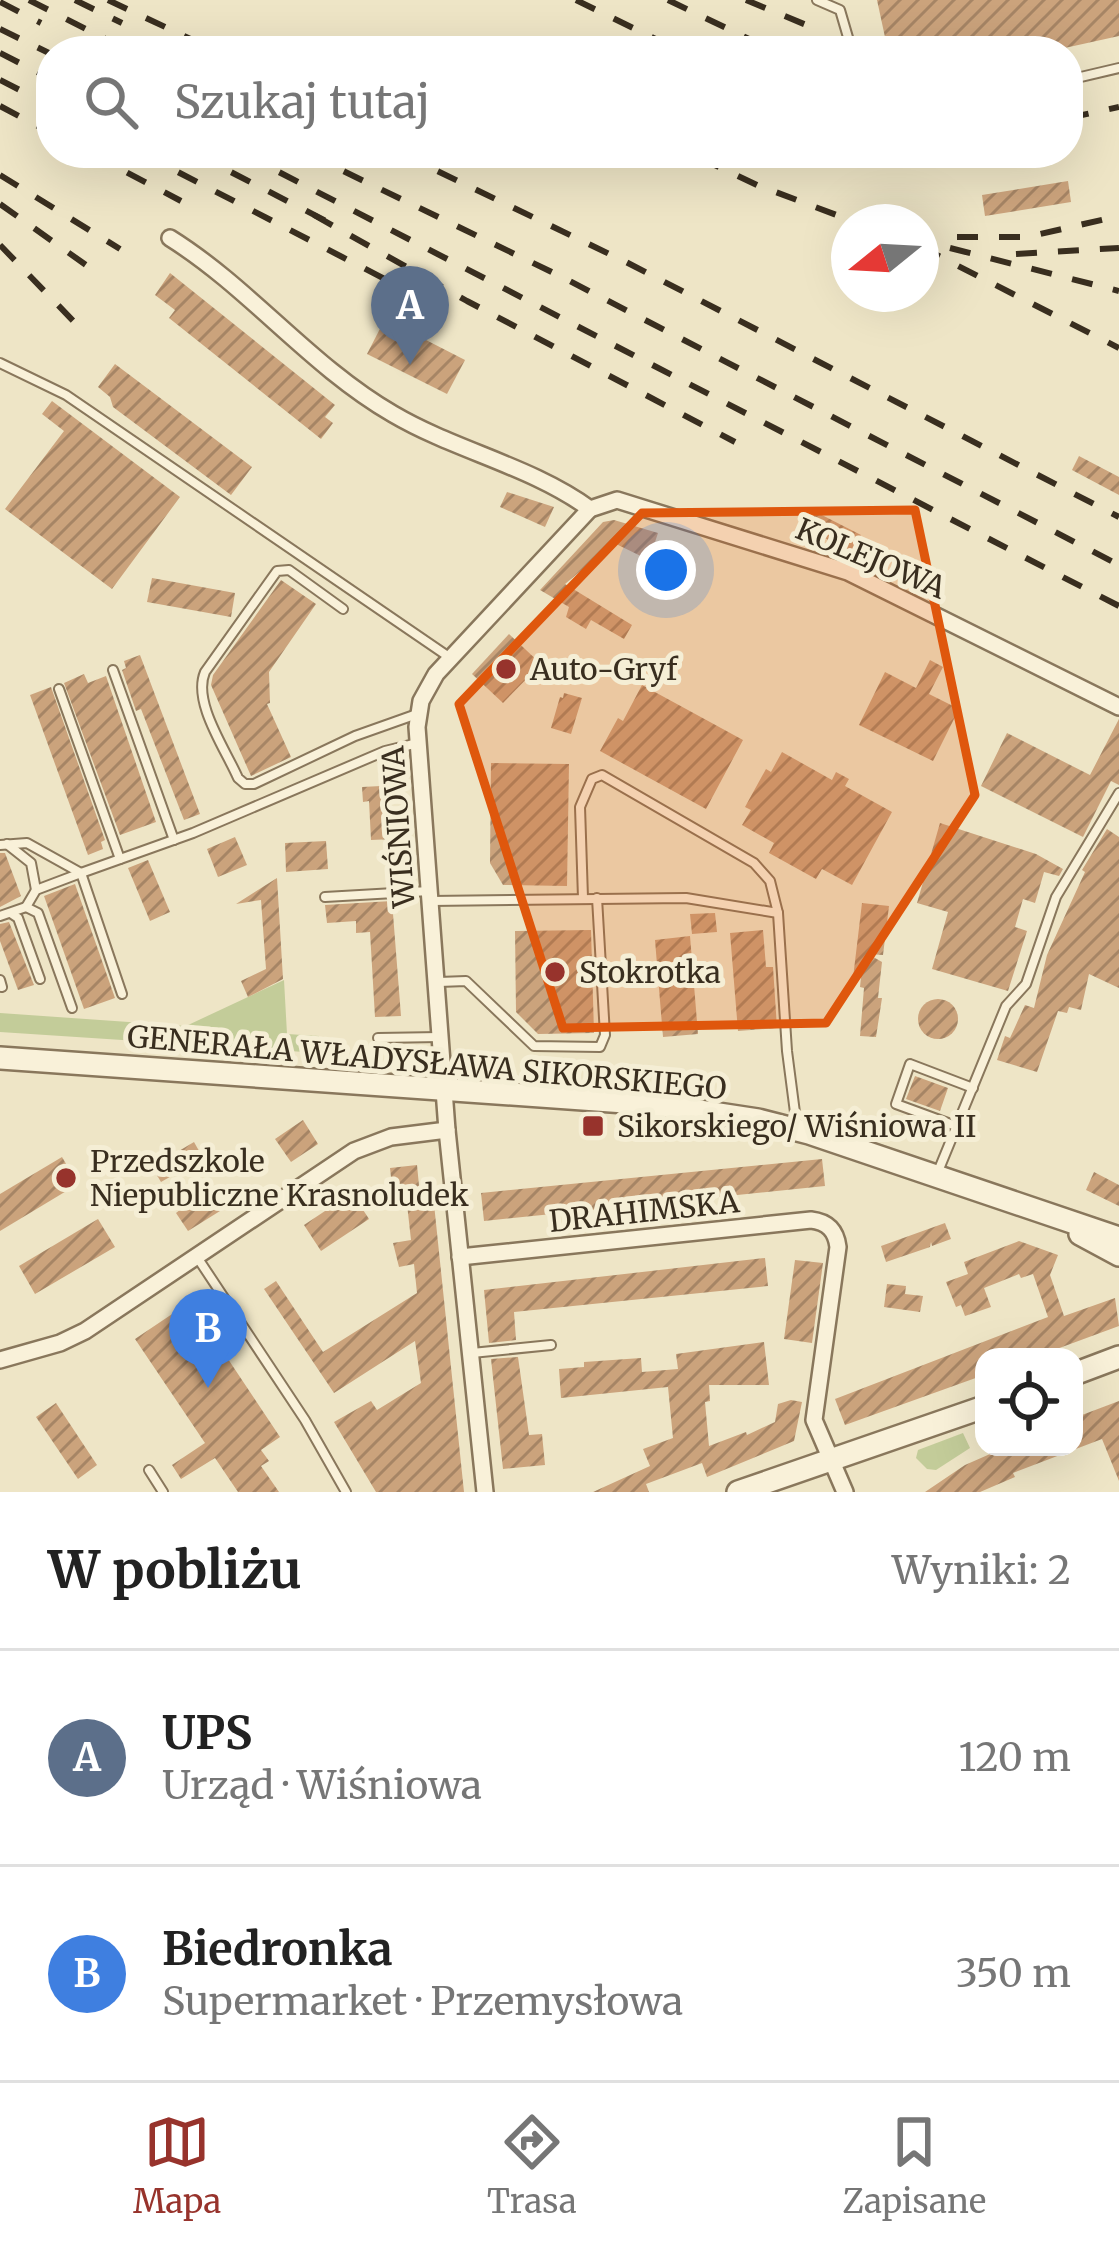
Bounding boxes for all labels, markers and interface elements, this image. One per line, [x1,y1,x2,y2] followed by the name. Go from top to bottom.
[36,36,1083,168] search box
[78,69,144,135] icon: search
[174,74,430,130] text: Szukaj tutaj
[831,204,939,312] north arrow
[371,266,449,365] pin: A
[790,509,952,607] street label: KOLEJOWA
[636,540,696,600] your location
[529,650,679,688] place label: Auto-Gryf
[493,656,519,682] marker: Auto-Gryf
[373,744,423,910] street label: WIŚNIOWA
[579,953,721,991] place label: Stokrotka
[542,959,568,985] marker: Stokrotka
[126,1017,728,1107] street label: GENERAŁA WŁADYSŁAWA SIKORSKIEGO
[617,1107,976,1145] place label: Sikorskiego/ Wiśniowa II
[580,1113,606,1139] marker: Sikorskiego/ Wiśniowa II
[90,1142,469,1214] place label: Przedszkole Niepubliczne Krasnoludek
[53,1165,79,1191] marker: Przedszkole Niepubliczne Krasnoludek
[547,1182,742,1240] street label: DRAHIMSKA
[169,1289,247,1388] pin: B
[975,1348,1083,1456] map controls
[975,1348,1083,1456] button: locate
[48,1538,302,1602] text: W pobliżu
[892,1546,1071,1595] text: Wyniki: 2
[162,1705,252,1761] text: UPS
[73,1733,101,1782] text: A
[958,1733,1071,1782] text: 120 m
[162,1761,482,1810] text: Urząd · Wiśniowa
[162,1921,393,1977] text: Biedronka
[73,1949,101,1998] text: B
[956,1949,1071,1998] text: 350 m
[162,1977,683,2026] text: Supermarket · Przemysłowa
[133,2109,221,2222] tab: Mapa
[487,2109,577,2222] tab: Trasa
[842,2109,986,2222] tab: Zapisane

